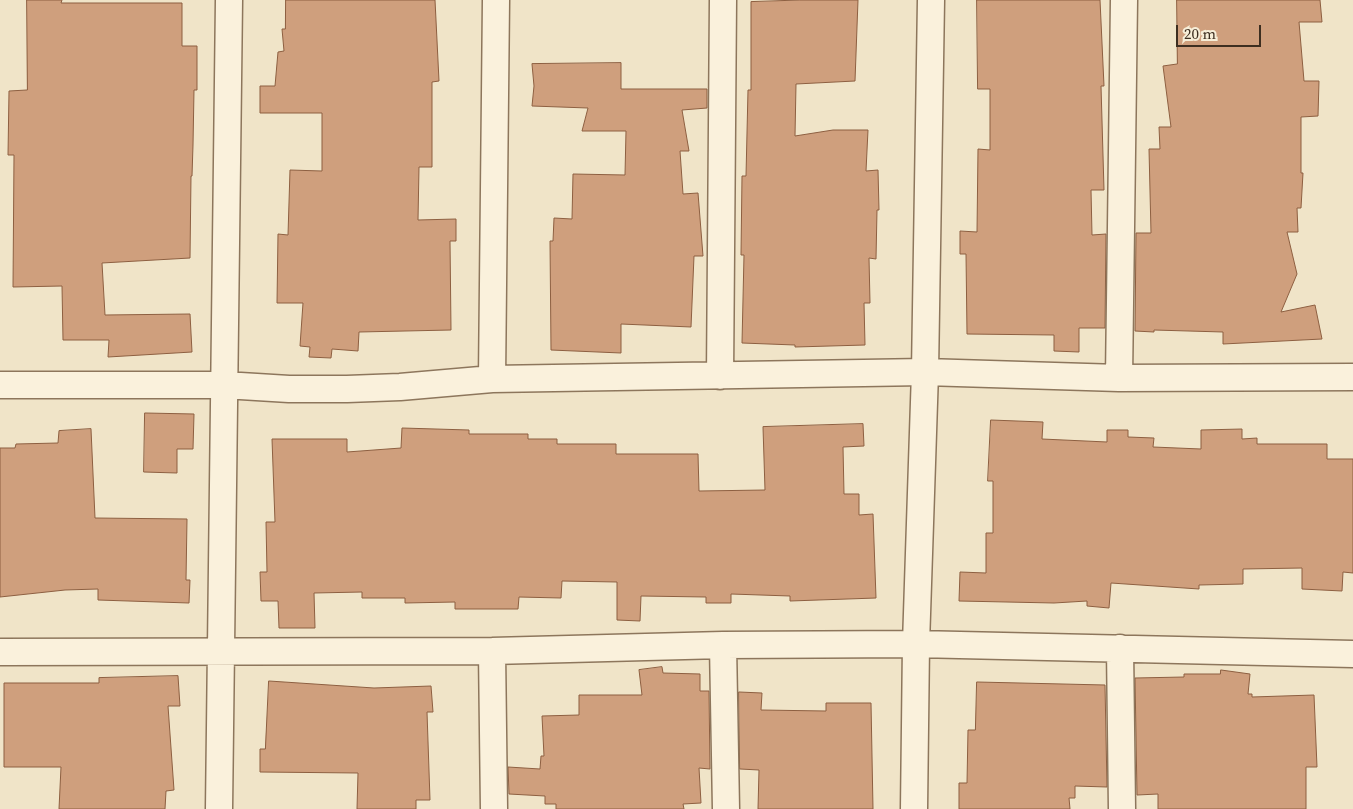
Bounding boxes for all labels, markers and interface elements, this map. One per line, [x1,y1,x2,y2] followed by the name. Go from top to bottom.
[1178,15,1263,47] scale bar
[1184,23,1216,44] text: 20 m

